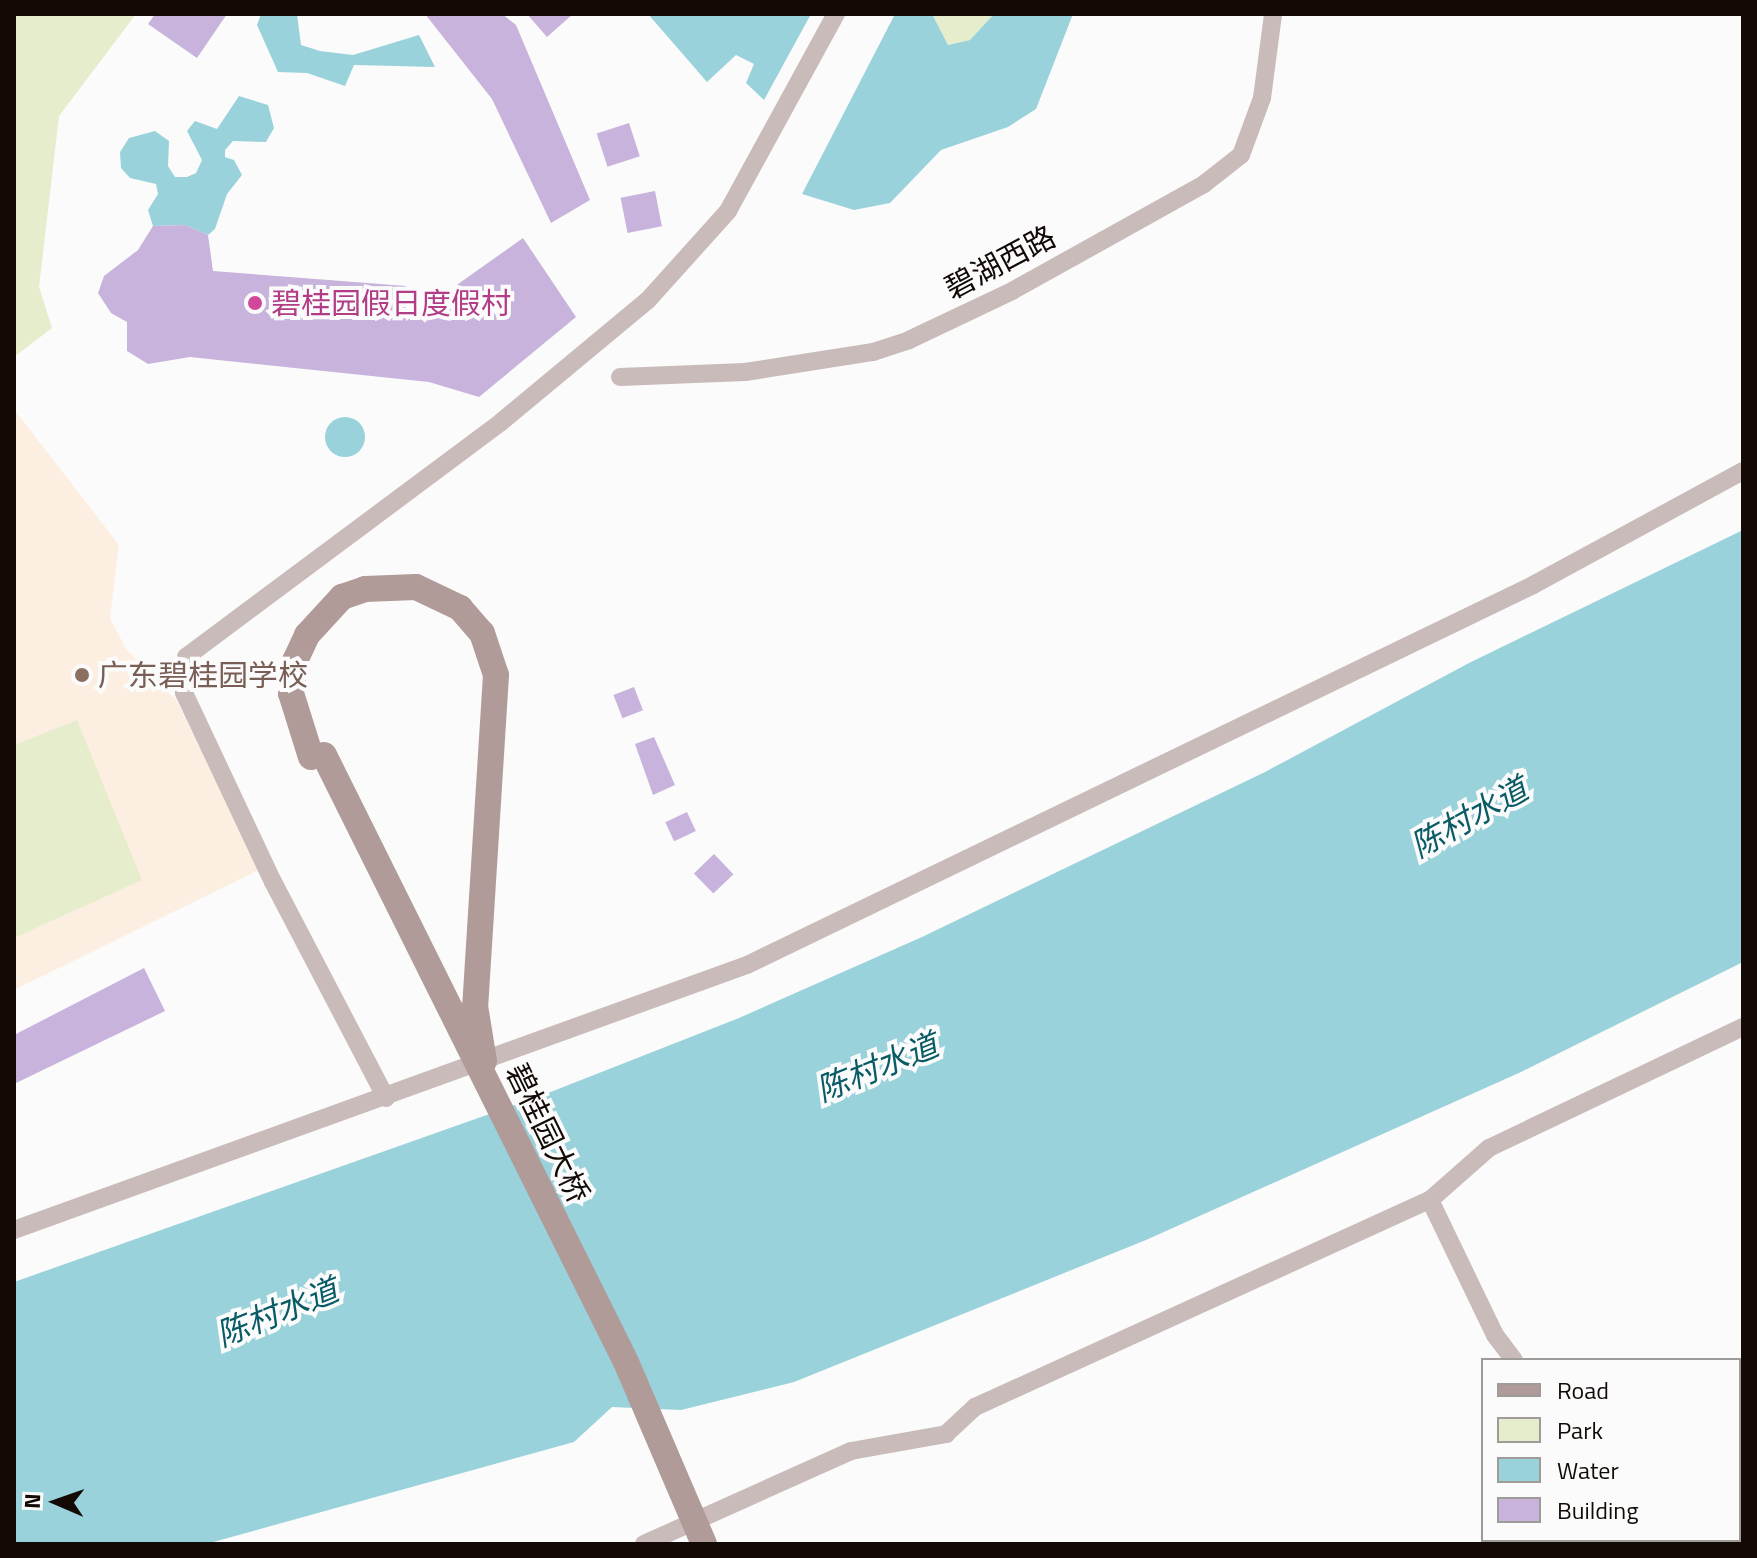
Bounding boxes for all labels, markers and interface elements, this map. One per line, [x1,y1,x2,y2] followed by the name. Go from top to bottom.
[939,218,1061,306] street label: 碧湖西路
[271,285,511,321] place label: 碧桂园假日度假村
[246,294,264,312] marker: 碧桂园假日度假村
[98,657,308,693] place label: 广东碧桂园学校
[73,666,91,684] marker: 广东碧桂园学校
[1404,769,1534,865] water label: 陈村水道
[810,1025,944,1109] water label: 陈村水道
[499,1058,597,1208] street label: 碧桂园大桥
[210,1270,344,1354] water label: 陈村水道
[1481,1358,1741,1542] legend
[1557,1372,1609,1408] text: Road
[1557,1412,1603,1448] text: Park
[1557,1452,1619,1488] text: Water
[16,1462,96,1542] north arrow
[1557,1492,1639,1528] text: Building
[15,1493,49,1509] text: N

